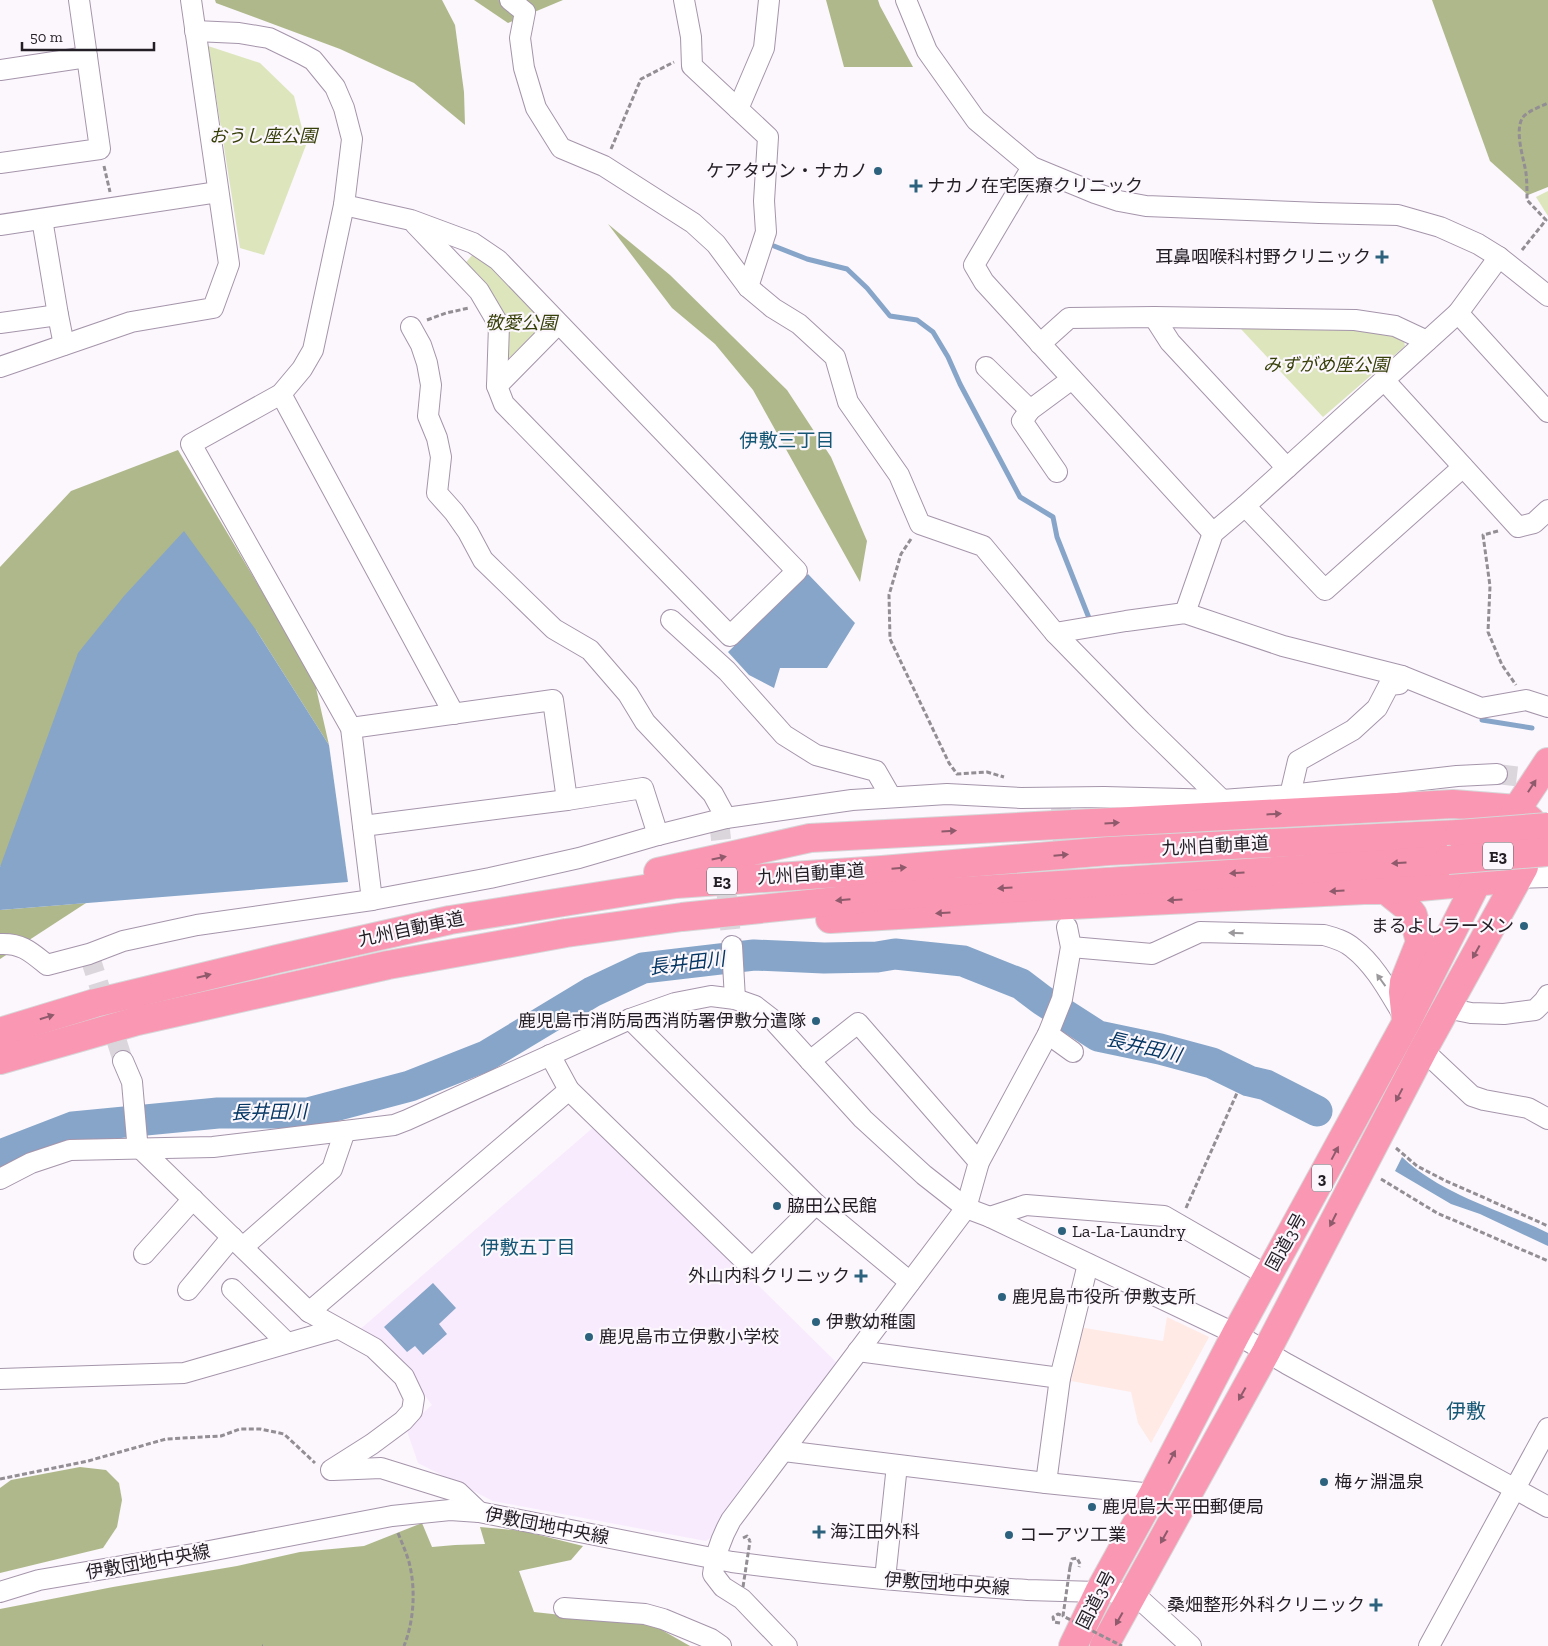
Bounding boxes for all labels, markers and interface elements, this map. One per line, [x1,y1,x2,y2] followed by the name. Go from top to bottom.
[22,20,155,52] scale bar
[30,28,63,46] text: 50 m
[209,125,320,147] park label: おうし座公園
[706,160,868,182] place label: ケアタウン・ナカノ
[872,165,884,177] marker: ケアタウン・ナカノ
[927,175,1143,197] place label: ナカノ在宅医療クリニック
[909,179,923,193] marker: ナカノ在宅医療クリニック
[1155,246,1371,268] place label: 耳鼻咽喉科村野クリニック
[1375,250,1389,264] marker: 耳鼻咽喉科村野クリニック
[485,312,560,334] park label: 敬愛公園
[1263,354,1392,376] park label: みずがめ座公園
[739,429,835,452] district label: 伊敷三丁目
[1527,779,1537,792] one-way arrow
[1266,810,1282,818] one-way arrow
[1104,819,1120,827] one-way arrow
[942,827,958,835] one-way arrow
[1160,832,1270,860] street label: 九州自動車道
[1483,842,1513,869] road number: E3
[1053,851,1069,859] one-way arrow
[712,854,727,862] one-way arrow
[756,859,866,889] street label: 九州自動車道
[1391,859,1407,867] one-way arrow
[891,864,907,872] one-way arrow
[707,868,737,894] road number: E3
[1229,870,1245,878] one-way arrow
[997,885,1013,893] one-way arrow
[1329,888,1345,896] one-way arrow
[835,896,851,904] one-way arrow
[1167,896,1183,904] one-way arrow
[356,907,466,951] street label: 九州自動車道
[934,909,950,917] one-way arrow
[1371,915,1514,937] place label: まるよしラーメン
[1518,920,1530,932] marker: まるよしラーメン
[1228,929,1244,937] one-way arrow
[1472,945,1481,958] one-way arrow
[648,947,728,979] water label: 長井田川
[196,972,211,980] one-way arrow
[1376,973,1386,987] one-way arrow
[518,1010,806,1032] place label: 鹿児島市消防局西消防署伊敷分遣隊
[39,1013,54,1021] one-way arrow
[810,1015,822,1027] marker: 鹿児島市消防局西消防署伊敷分遣隊
[1104,1027,1186,1067] water label: 長井田川
[1395,1087,1403,1102] one-way arrow
[231,1100,309,1124] water label: 長井田川
[1331,1146,1339,1161] one-way arrow
[1312,1164,1332,1192] road number: 3
[787,1195,877,1217] place label: 脇田公民館
[771,1200,783,1212] marker: 脇田公民館
[1261,1209,1311,1275] street label: 国道3号
[1329,1213,1337,1228] one-way arrow
[1072,1220,1187,1242] place label: La-La-Laundry
[1056,1225,1068,1237] marker: La-La-Laundry
[480,1236,576,1259] district label: 伊敷五丁目
[688,1265,850,1287] place label: 外山内科クリニック
[854,1269,868,1283] marker: 外山内科クリニック
[1012,1286,1196,1308] place label: 鹿児島市役所 伊敷支所
[996,1291,1008,1303] marker: 鹿児島市役所 伊敷支所
[826,1311,916,1333] place label: 伊敷幼稚園
[810,1316,822,1328] marker: 伊敷幼稚園
[599,1326,779,1348] place label: 鹿児島市立伊敷小学校
[583,1331,595,1343] marker: 鹿児島市立伊敷小学校
[1238,1387,1246,1402] one-way arrow
[1446,1399,1486,1423] district label: 伊敷
[1168,1450,1176,1464] one-way arrow
[1334,1471,1424,1493] place label: 梅ヶ淵温泉
[1318,1476,1330,1488] marker: 梅ヶ淵温泉
[1102,1496,1264,1518] place label: 鹿児島大平田郵便局
[1086,1501,1098,1513] marker: 鹿児島大平田郵便局
[483,1503,611,1549] street label: 伊敷団地中央線
[830,1521,920,1543] place label: 海江田外科
[1019,1524,1126,1546] place label: コーアツ工業
[812,1525,826,1539] marker: 海江田外科
[1003,1529,1015,1541] marker: コーアツ工業
[1160,1530,1168,1544] one-way arrow
[84,1540,212,1584] street label: 伊敷団地中央線
[1072,1567,1120,1633] street label: 国道3号
[883,1569,1011,1599] street label: 伊敷団地中央線
[1167,1594,1365,1616] place label: 桑畑整形外科クリニック
[1369,1598,1383,1612] marker: 桑畑整形外科クリニック
[1115,1612,1123,1627] one-way arrow

